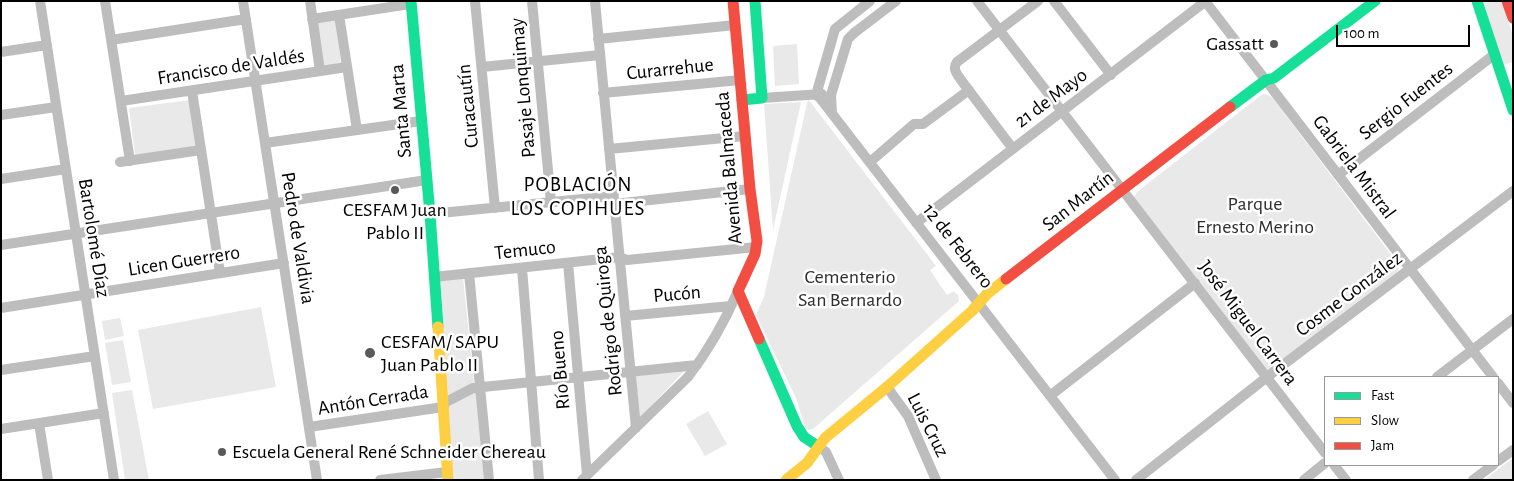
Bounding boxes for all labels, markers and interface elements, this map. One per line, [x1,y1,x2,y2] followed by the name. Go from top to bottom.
[1339,15,1473,47] scale bar
[505,17,541,159] street label: Pasaje Lonquimay
[1344,26,1379,41] text: 100 m
[1206,32,1264,56] place label: Gassatt
[1268,38,1280,50] marker: Gassatt
[156,44,306,90] street label: Francisco de Valdés
[625,52,715,86] street label: Curarrehue
[1354,57,1458,145] street label: Sergio Fuentes
[385,63,417,159] street label: Santa Marta
[452,63,484,149] street label: Curacautín
[1010,63,1092,133] street label: 21 de Mayo
[710,91,748,245] street label: Avenida Balmaceda
[1307,110,1401,224] street label: Gabriela Mistral
[1037,166,1119,236] street label: San Martín
[276,170,320,306] street label: Pedro de Valdivia
[509,172,647,222] district label: POBLACIÓN LOS COPIHUES
[73,177,115,299] street label: Bartolomé Díaz
[389,184,401,196] marker: CESFAM Juan Pablo II
[1196,192,1314,239] park label: Parque Ernesto Merino
[343,198,447,245] place label: CESFAM Juan Pablo II
[917,199,999,293] street label: 12 de Febrero
[493,235,557,265] street label: Temuco
[126,240,242,282] street label: Licen Guerrero
[588,245,628,397] street label: Rodrigo de Quiroga
[1291,246,1407,342] street label: Cosme González
[1193,256,1303,390] street label: José Miguel Carrera
[798,265,902,312] park label: Cementerio San Bernardo
[652,280,702,308] street label: Pucón
[545,329,575,411] street label: Río Bueno
[381,330,499,377] place label: CESFAM/ SAPU Juan Pablo II
[363,346,377,360] marker: CESFAM/ SAPU Juan Pablo II
[1324,376,1499,466] legend
[316,379,430,421] street label: Antón Cerrada
[1371,388,1394,403] text: Fast
[902,389,954,461] street label: Luis Cruz
[1371,413,1399,428] text: Slow
[1371,438,1394,453] text: Jam
[232,440,546,464] place label: Escuela General René Schneider Chereau
[216,446,228,458] marker: Escuela General René Schneider Chereau

